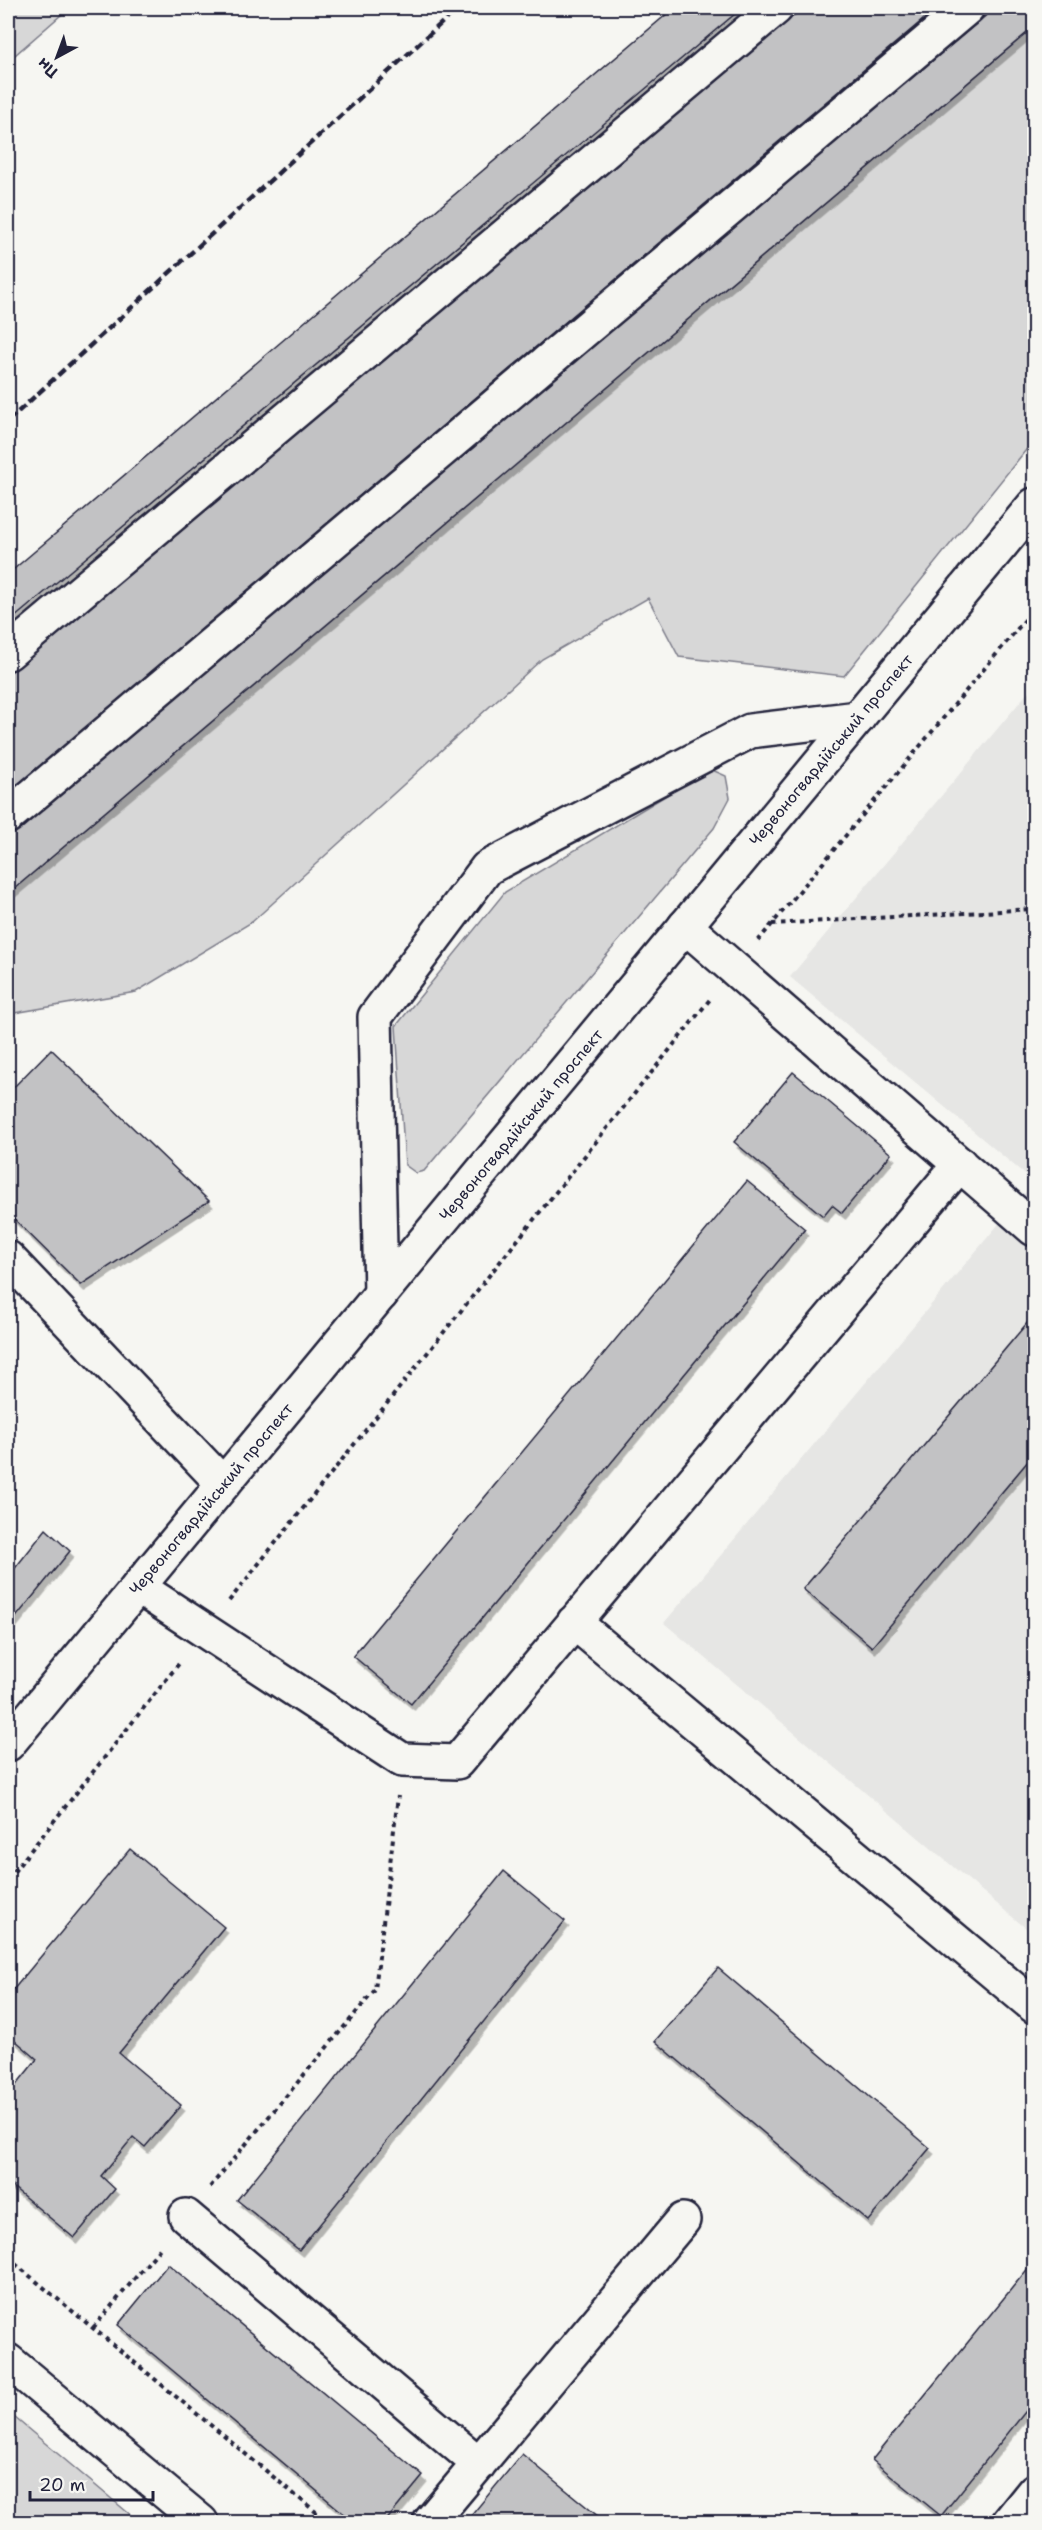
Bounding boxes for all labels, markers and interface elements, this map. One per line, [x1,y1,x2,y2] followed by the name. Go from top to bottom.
[27,27,87,87] north arrow
[33,53,62,83] text: Пн
[745,649,918,850] street label: Червоногвардійський проспект
[435,1024,608,1225] street label: Червоногвардійський проспект
[125,1398,298,1599] street label: Червоногвардійський проспект
[30,2464,153,2502] scale bar
[39,2473,85,2497] text: 20 m

